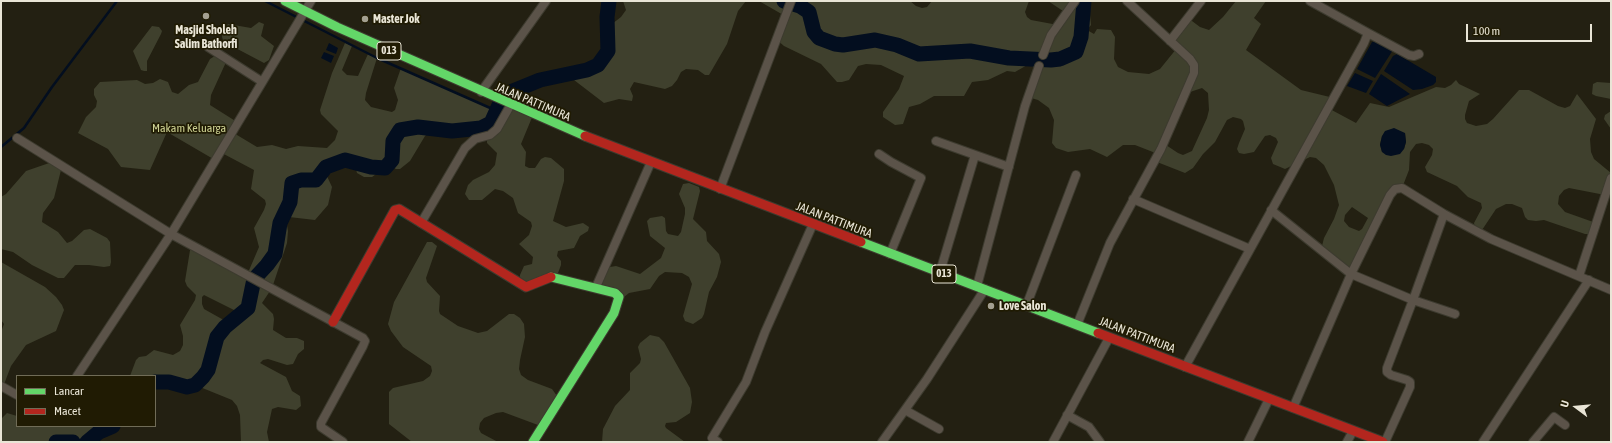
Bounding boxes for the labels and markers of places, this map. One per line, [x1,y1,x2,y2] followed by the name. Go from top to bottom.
[201,11,211,21] marker: Masjid Sholeh Salim Bathorfi
[373,12,420,26] place label: Master Jok
[360,14,370,24] marker: Master Jok
[175,23,237,51] place label: Masjid Sholeh Salim Bathorfi
[999,299,1046,313] place label: Love Salon
[986,301,996,311] marker: Love Salon

